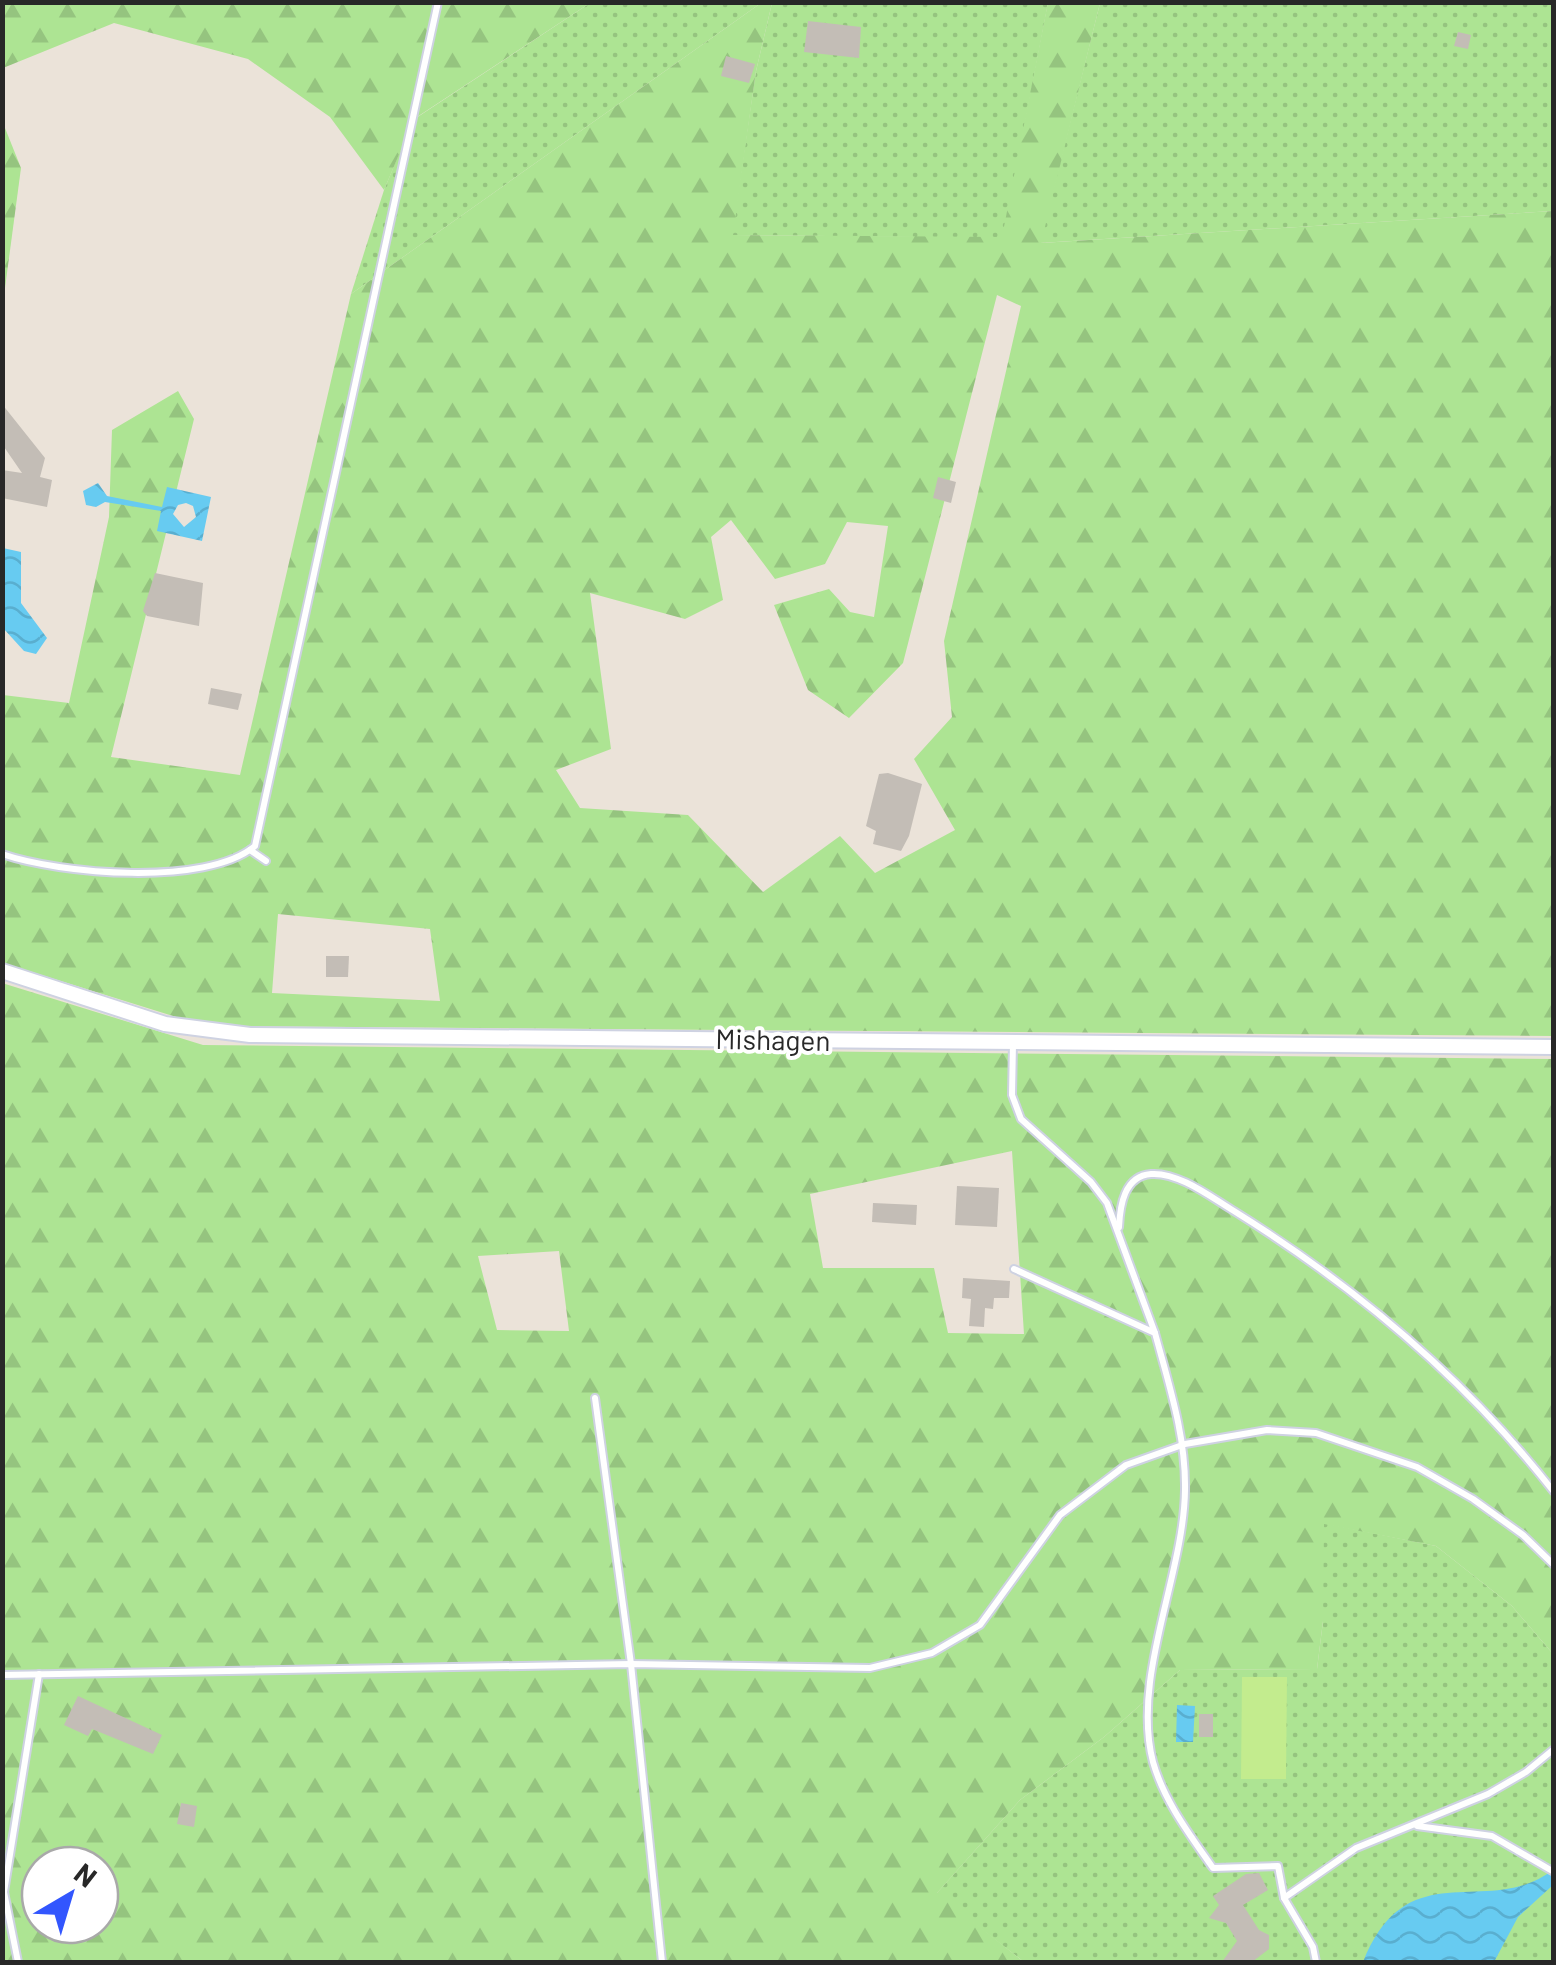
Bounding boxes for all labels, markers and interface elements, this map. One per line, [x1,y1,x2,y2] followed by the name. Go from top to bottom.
[715,1021,831,1057] street label: Mishagen
[20,1845,120,1945] north arrow
[68,1855,104,1894] text: N

